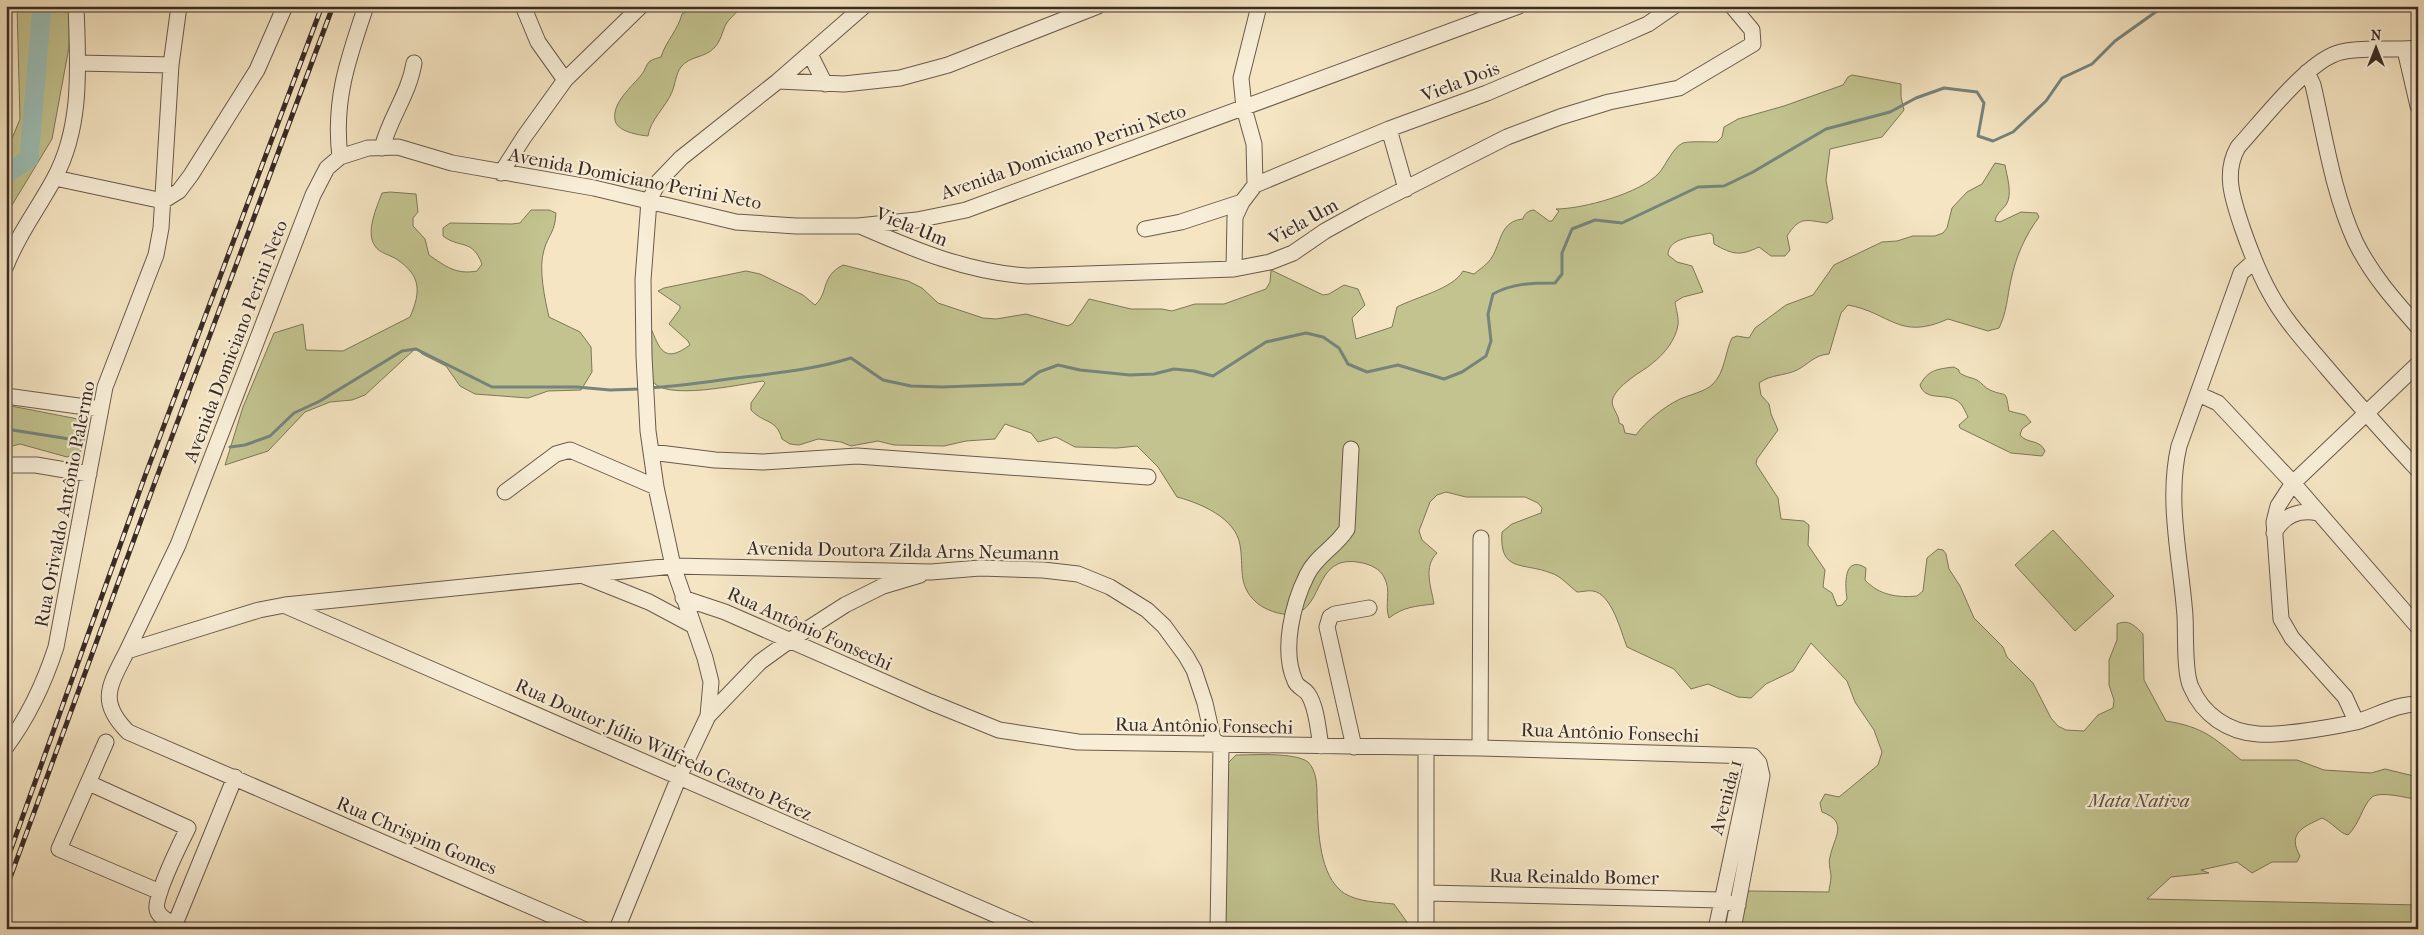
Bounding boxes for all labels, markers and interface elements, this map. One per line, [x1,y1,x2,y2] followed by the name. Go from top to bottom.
[2352,22,2402,72] north arrow
[2371,27,2382,44] text: N
[1417,57,1503,107] street label: Viela Dois
[937,99,1189,205] street label: Avenida Domiciano Perini Neto
[505,143,764,214] street label: Avenida Domiciano Perini Neto
[1264,194,1342,250] street label: Viela Um
[871,202,951,251] street label: Viela Um
[179,217,292,466] street label: Avenida Domiciano Perini Neto
[30,379,100,629] street label: Rua Orivaldo Antônio Palermo
[746,537,1059,565] street label: Avenida Doutora Zilda Arns Neumann
[724,583,896,675] street label: Rua Antônio Fonsechi
[512,674,815,826] street label: Rua Doutor Júlio Wilfredo Castro Pérez
[1115,713,1294,739] street label: Rua Antônio Fonsechi
[1520,719,1700,747] street label: Rua Antônio Fonsechi
[1705,757,1747,838] street label: Avenida 1
[2086,790,2190,812] park label: Mata Nativa
[333,792,500,880] street label: Rua Chrispim Gomes
[1489,865,1660,889] street label: Rua Reinaldo Bomer

